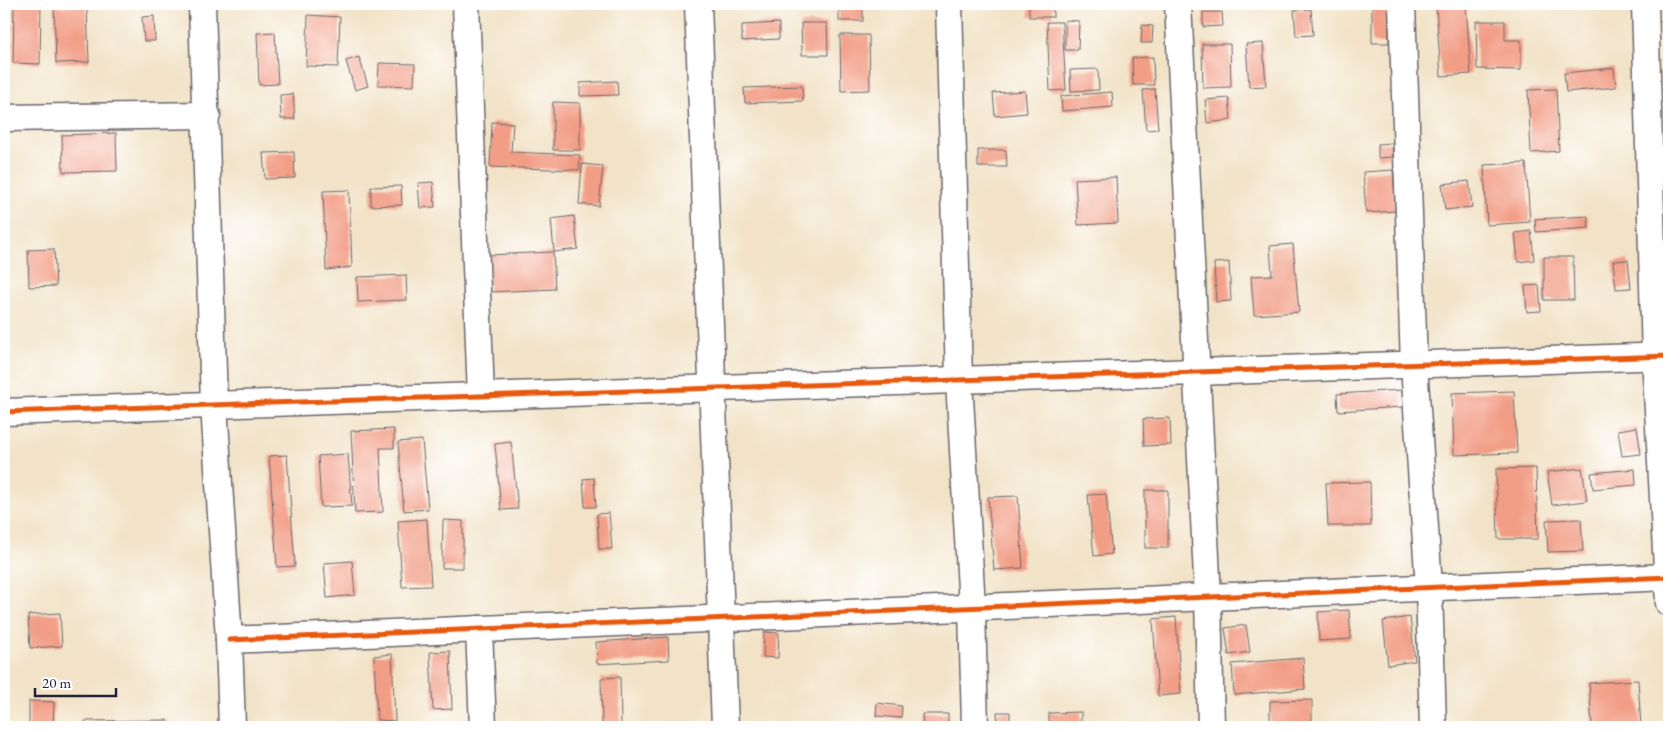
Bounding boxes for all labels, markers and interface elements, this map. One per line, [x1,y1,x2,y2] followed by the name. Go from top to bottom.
[35,666,116,698] scale bar
[42,673,71,692] text: 20 m

